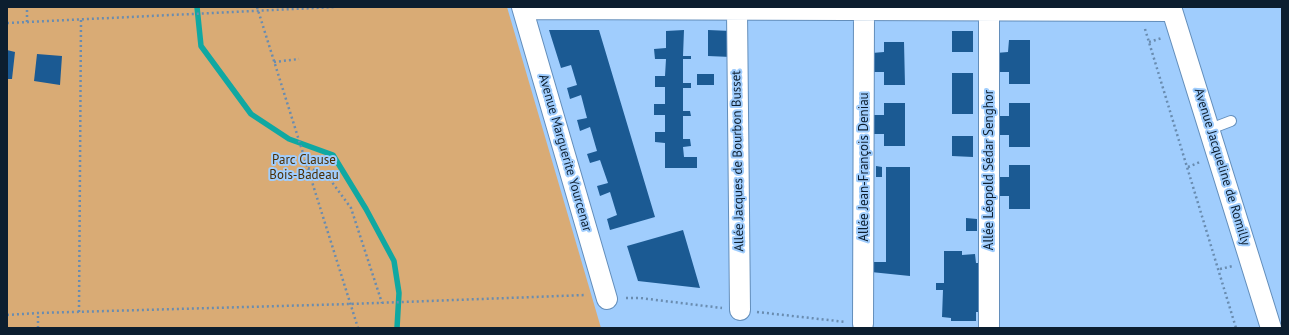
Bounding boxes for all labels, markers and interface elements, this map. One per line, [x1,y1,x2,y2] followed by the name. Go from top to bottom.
[729,70,747,252] street label: Allée Jacques de Bourbon Busset
[535,73,595,233] street label: Avenue Marguerite Yourcenar
[1191,86,1253,248] street label: Avenue Jacqueline de Romilly
[981,90,997,250] street label: Allée Léopold Sédar Senghor
[856,92,872,242] street label: Allée Jean-François Deniau
[269,152,339,183] park label: Parc Clause Bois-Badeau

